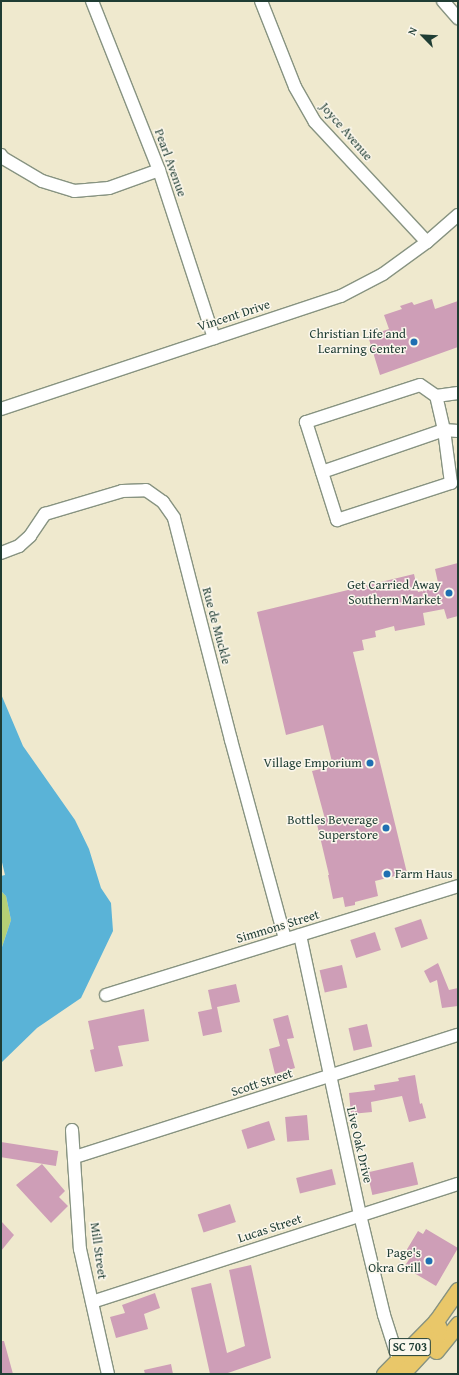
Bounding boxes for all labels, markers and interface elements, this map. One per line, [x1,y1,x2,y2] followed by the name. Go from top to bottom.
[403,16,443,56] north arrow
[403,25,421,38] text: N
[317,100,375,164] street label: Joyce Avenue
[151,127,189,199] street label: Pearl Avenue
[196,297,272,335] street label: Vincent Drive
[309,327,406,358] place label: Christian Life and Learning Center
[409,337,419,347] marker: Christian Life and Learning Center
[347,578,441,609] place label: Get Carried Away Southern Market
[198,586,234,666] street label: Rue de Muckle
[444,588,454,598] marker: Get Carried Away Southern Market
[263,755,362,771] place label: Village Emporium
[365,758,375,768] marker: Village Emporium
[287,813,378,844] place label: Bottles Beverage Superstore
[381,823,391,833] marker: Bottles Beverage Superstore
[395,866,453,882] place label: Farm Haus
[382,869,392,879] marker: Farm Haus
[235,907,321,947] street label: Simmons Street
[229,1066,295,1100] street label: Scott Street
[343,1105,375,1185] street label: Live Oak Drive
[236,1211,304,1247] street label: Lucas Street
[86,1222,110,1280] street label: Mill Street
[368,1246,421,1277] place label: Page's Okra Grill
[424,1256,434,1266] marker: Page's Okra Grill
[388,1337,432,1357] road number: SC 703

